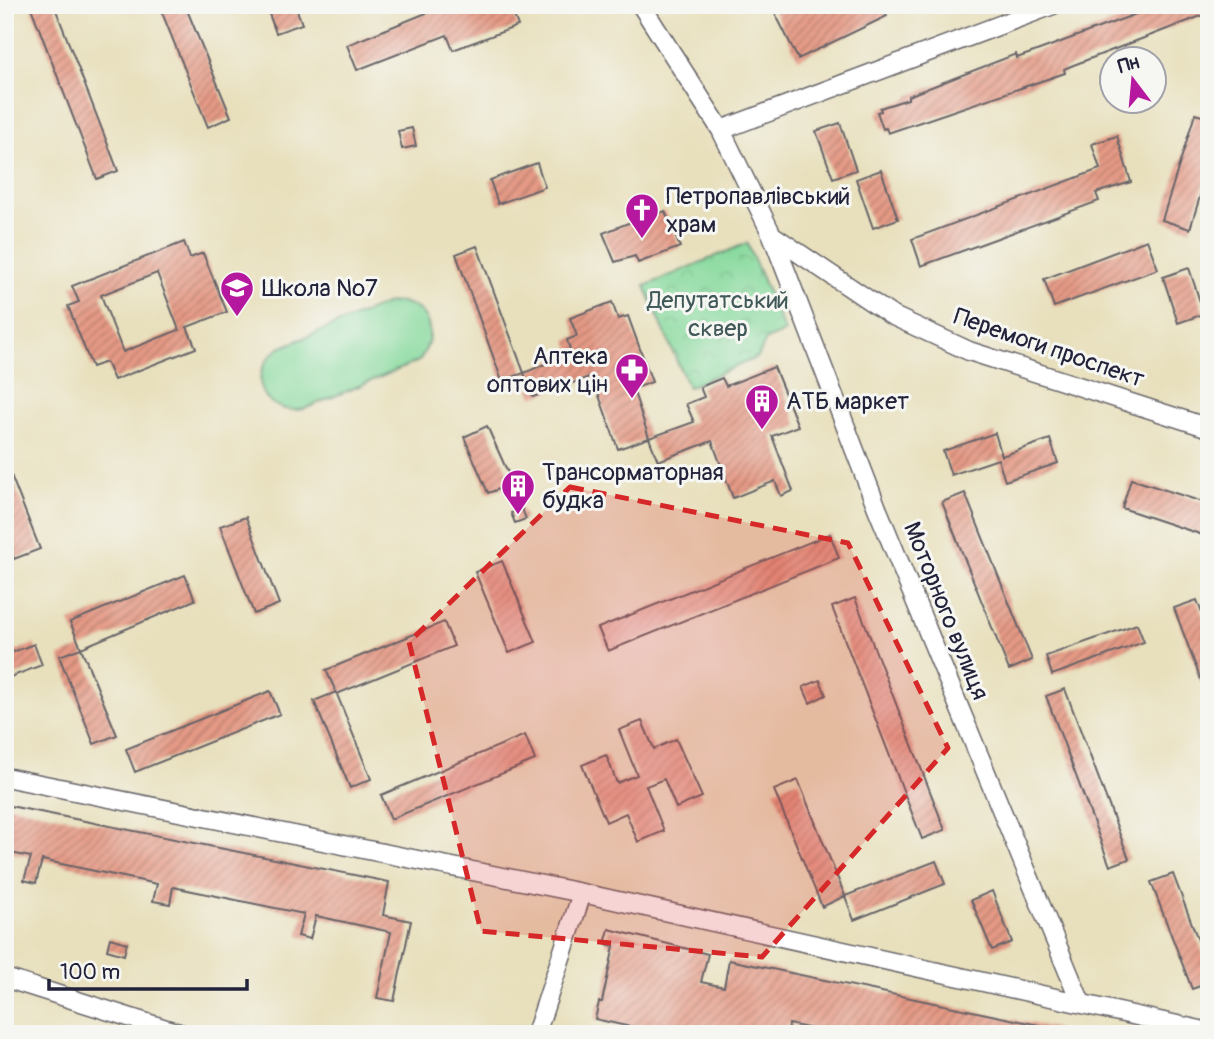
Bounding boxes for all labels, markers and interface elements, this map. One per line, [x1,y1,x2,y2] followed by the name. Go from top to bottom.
[1098,46,1168,116] north arrow
[1115,50,1142,79] text: Пн
[666,182,850,239] place label: Петропавлівський храм
[623,191,661,240] church icon: Петропавлівський храм
[218,269,256,318] school or university icon: Школа №7
[262,274,378,303] place label: Школа №7
[646,286,789,343] park label: Депутатський сквер
[950,302,1148,394] street label: Перемоги проспект
[487,342,608,399] place label: Аптека оптових цін
[613,351,651,400] pharmacy icon: Аптека оптових цін
[743,382,781,431] building icon: АТБ маркет
[786,387,909,416] place label: АТБ маркет
[542,458,724,515] place label: Трансорматорная будка
[499,467,537,516] building icon: Трансорматорная будка
[897,518,995,704] street label: Моторного вулиця
[49,948,247,992] scale bar
[60,959,120,986] text: 100 m

